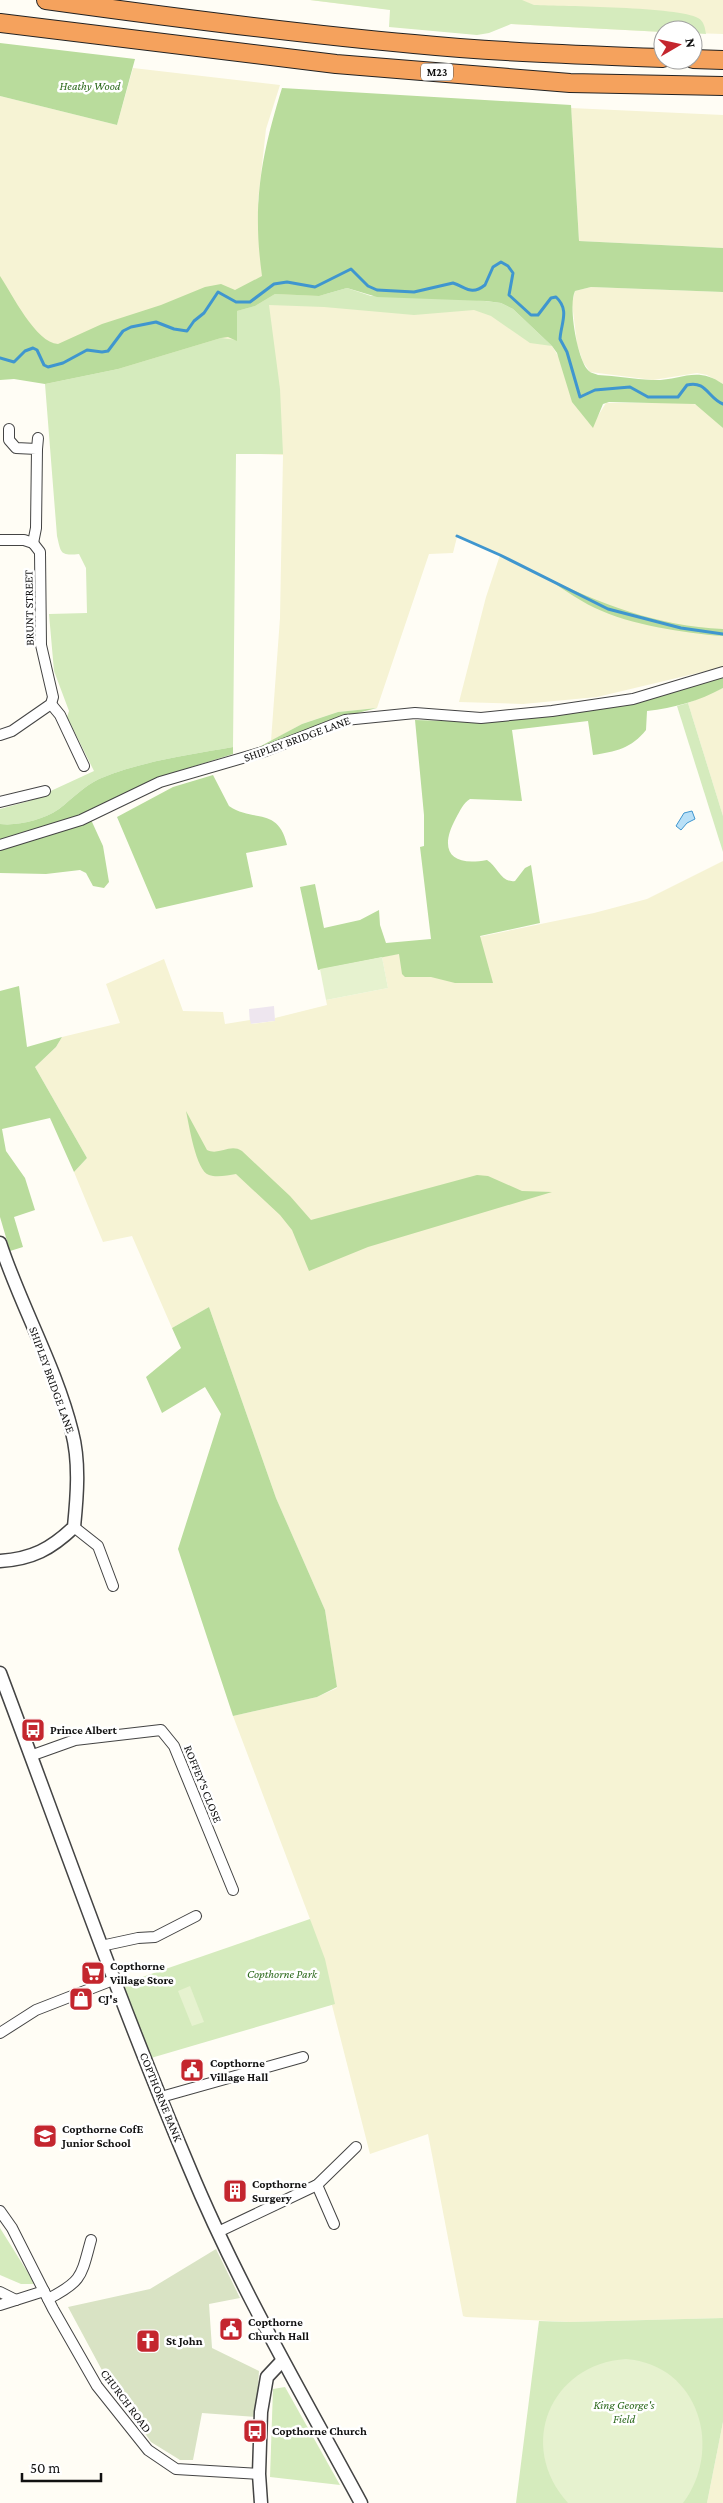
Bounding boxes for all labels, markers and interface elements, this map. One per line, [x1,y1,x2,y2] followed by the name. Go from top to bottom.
[653,20,703,70] north arrow
[682,37,700,49] text: N
[421,64,453,80] road number: M23
[59,79,121,93] park label: Heathy Wood
[21,570,37,646] street label: BRUNT STREET
[242,713,353,765] street label: SHIPLEY BRIDGE LANE
[26,1325,78,1436] street label: SHIPLEY BRIDGE LANE
[20,1717,46,1743] bus stop icon: Prince Albert
[50,1723,118,1737] place label: Prince Albert
[181,1743,225,1825] street label: ROFFEY'S CLOSE
[109,1959,174,1987] place label: Copthorne Village Store
[80,1960,106,1986] supermarket icon: Copthorne Village Store
[247,1967,318,1981] park label: Copthorne Park
[68,1986,94,2012] shop icon: CJ's
[98,1992,118,2006] place label: CJ's
[137,2050,185,2144] street label: COPTHORNE BANK
[209,2056,269,2084] place label: Copthorne Village Hall
[179,2057,205,2083] public building icon: Copthorne Village Hall
[60,2122,143,2150] place label: Copthorne CofE Junior School
[32,2123,58,2149] school or university icon: Copthorne CofE Junior School
[252,2177,307,2205] place label: Copthorne Surgery
[222,2178,248,2204] building icon: Copthorne Surgery
[248,2315,310,2343] place label: Copthorne Church Hall
[218,2316,244,2342] public building icon: Copthorne Church Hall
[135,2328,161,2354] church icon: St John
[166,2334,203,2348] place label: St John
[98,2367,154,2435] street label: CHURCH ROAD
[593,2398,655,2426] park label: King George's Field
[242,2418,268,2444] bus stop icon: Copthorne Church
[272,2424,367,2438] place label: Copthorne Church
[22,2450,101,2482] scale bar
[30,2460,60,2476] text: 50 m

